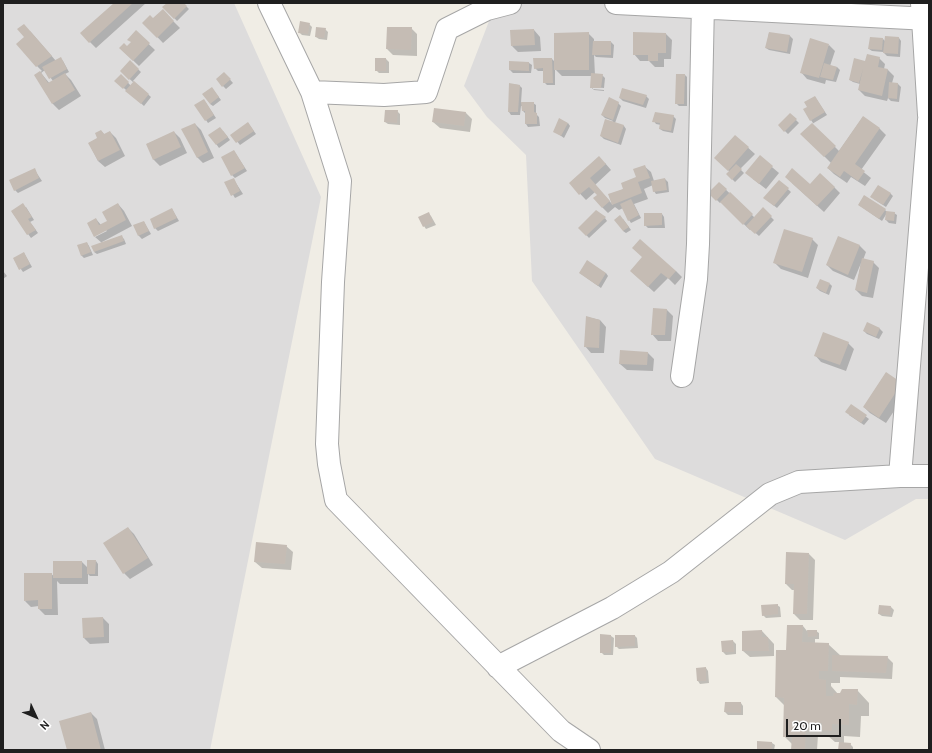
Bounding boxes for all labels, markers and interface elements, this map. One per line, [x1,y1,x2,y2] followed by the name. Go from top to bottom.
[16,697,56,737] north arrow
[788,711,843,737] scale bar
[37,718,52,733] text: N
[793,718,821,733] text: 20 m

